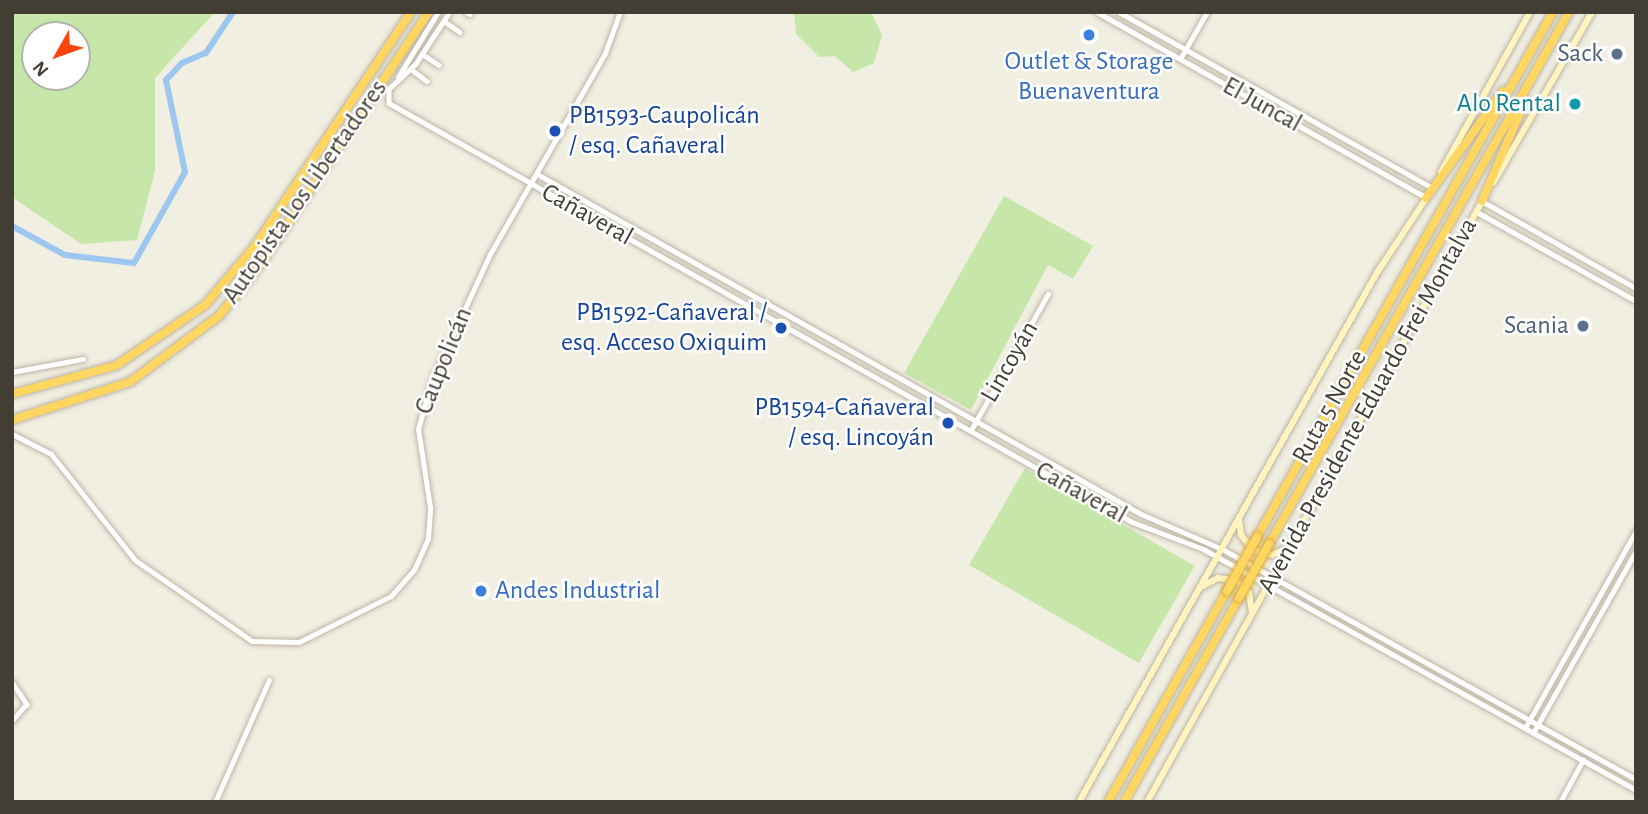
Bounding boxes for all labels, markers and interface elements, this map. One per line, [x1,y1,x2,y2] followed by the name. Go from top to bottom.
[21,21,91,91] north arrow
[1081,27,1097,43] marker: Outlet & Storage Buenaventura
[1557,38,1603,70] place label: Sack
[1005,46,1173,108] place label: Outlet & Storage Buenaventura
[1609,46,1625,62] marker: Sack
[30,57,53,80] text: N
[1217,71,1307,139] street label: El Juncal
[216,74,394,310] street label: Autopista Los Libertadores
[1457,88,1561,120] place label: Alo Rental
[1567,96,1583,112] marker: Alo Rental
[569,100,760,162] place label: PB1593-Caupolicán / esq. Cañaveral
[547,123,563,139] marker: PB1593-Caupolicán / esq. Cañaveral
[536,177,638,253] street label: Cañaveral
[1251,213,1485,599] street label: Avenida Presidente Eduardo Frei Montalva
[561,297,767,358] place label: PB1592-Cañaveral / esq. Acceso Oxiquim
[408,303,480,419] street label: Caupolicán
[1504,310,1569,342] place label: Scania
[974,316,1046,408] street label: Lincoyán
[1575,318,1591,334] marker: Scania
[773,320,789,336] marker: PB1592-Cañaveral / esq. Acceso Oxiquim
[1286,345,1374,469] street label: Ruta 5 Norte
[754,392,934,453] place label: PB1594-Cañaveral / esq. Lincoyán
[940,415,956,431] marker: PB1594-Cañaveral / esq. Lincoyán
[1030,455,1132,531] street label: Cañaveral
[495,575,660,607] place label: Andes Industrial
[473,583,489,599] marker: Andes Industrial

